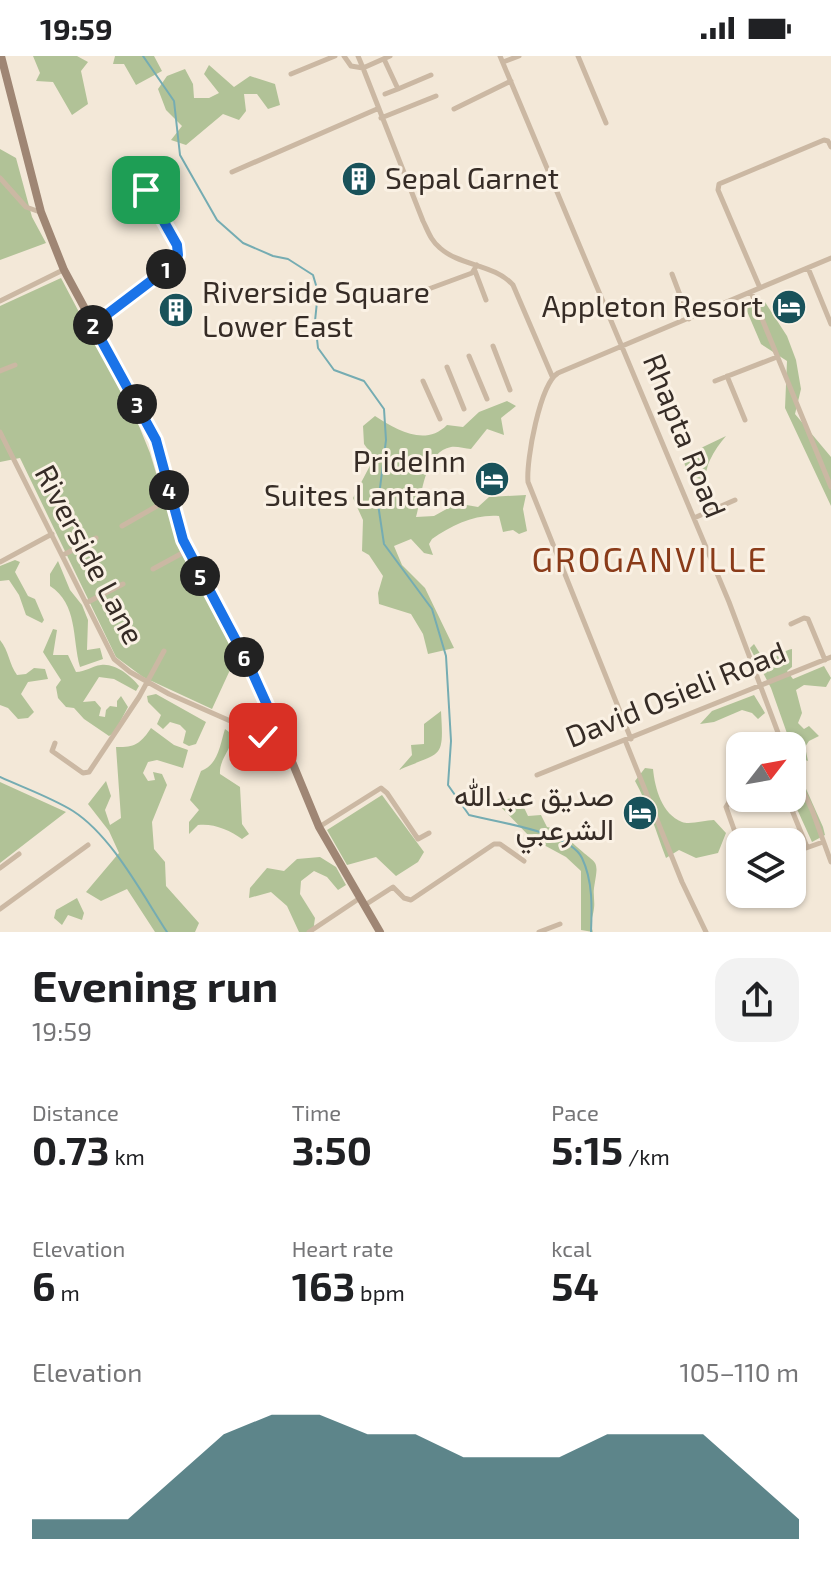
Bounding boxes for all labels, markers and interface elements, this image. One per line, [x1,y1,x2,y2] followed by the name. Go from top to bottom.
[40,10,113,46] text: 19:59
[112,156,180,224] pin
[385,159,559,195] place label: Sepal Garnet
[340,160,378,198] building icon: Sepal Garnet
[124,168,168,212] icon: arrive
[146,249,186,289] pin: 1
[161,256,171,282] text: 1
[202,273,430,343] place label: Riverside Square Lower East
[542,287,763,323] place label: Appleton Resort
[770,288,808,326] hotel icon: Appleton Resort
[157,291,195,329] building icon: Riverside Square Lower East
[73,305,113,345] pin: 2
[87,312,99,338] text: 2
[637,348,735,522] street label: Rhapta Road
[117,384,157,424] pin: 3
[131,391,143,417] text: 3
[264,442,466,512] place label: PrideInn Suites Lantana
[28,458,153,650] street label: Riverside Lane
[473,460,511,498] hotel icon: PrideInn Suites Lantana
[149,470,189,510] pin: 4
[162,477,176,503] text: 4
[531,538,769,579] district label: GROGANVILLE
[180,556,220,596] pin: 5
[194,563,206,589] text: 5
[560,633,791,754] street label: David Osieli Road
[224,637,264,677] pin: 6
[238,644,250,670] text: 6
[229,703,297,771] pin
[241,715,285,759] icon: check
[726,732,806,812] north arrow
[726,732,806,908] map controls
[454,776,614,854] place label: صديق عبدالله الشرعبي
[621,794,659,832] hotel icon: صديق عبدالله الشرعبي
[726,828,806,908] button: layers
[32,958,278,1011] text: Evening run
[715,958,799,1042] button: share
[32,1015,92,1046] text: 19:59
[32,1099,119,1125] text: Distance
[292,1099,341,1125] text: Time
[551,1099,599,1125] text: Pace
[32,1125,110,1173] text: 0.73
[292,1125,372,1173] text: 3:50
[551,1125,623,1173] text: 5:15
[110,1143,145,1169] text: km
[623,1143,670,1169] text: /km
[32,1235,125,1261] text: Elevation
[292,1235,393,1261] text: Heart rate
[551,1235,592,1261] text: kcal
[32,1261,56,1309] text: 6
[292,1261,355,1309] text: 163
[551,1261,599,1309] text: 54
[56,1279,80,1305] text: m
[355,1279,405,1305] text: bpm
[32,1356,142,1387] text: Elevation
[680,1356,799,1387] text: 105–110 m

